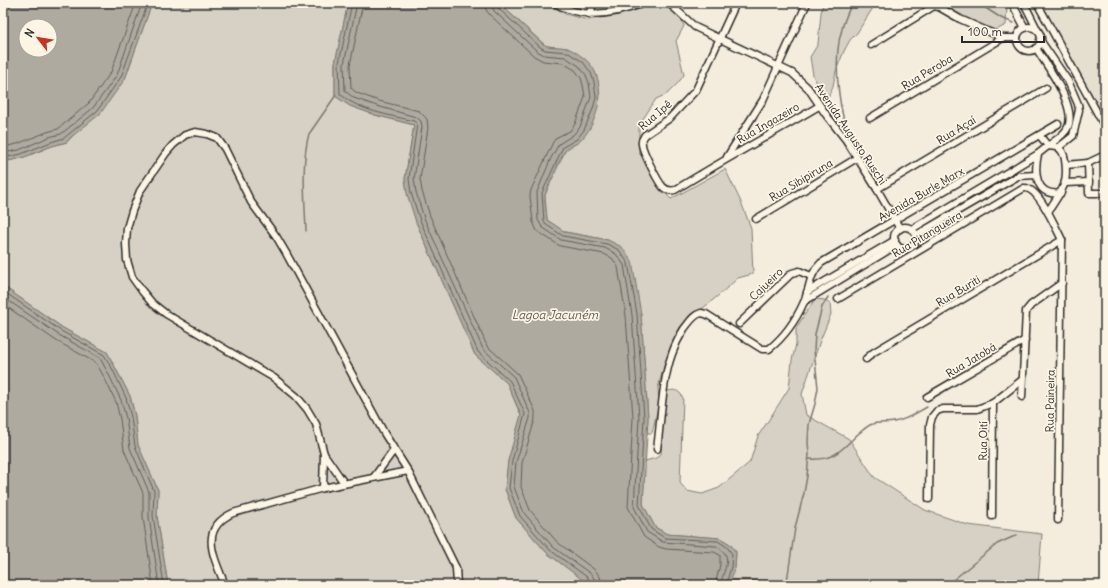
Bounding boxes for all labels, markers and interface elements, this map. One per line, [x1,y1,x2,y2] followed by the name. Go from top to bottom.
[18,18,58,58] north arrow
[962,18,1044,44] scale bar
[968,24,1002,39] text: 100 m
[21,26,37,40] text: N
[899,51,955,93] street label: Rua Peroba
[812,81,890,187] street label: Avenida Augusto Ruschi
[636,97,675,133] street label: Rua Ipê
[734,100,802,146] street label: Rua Ingazeiro
[934,113,979,147] street label: Rua Açaí
[767,156,835,204] street label: Rua Sibipiruna
[876,163,967,224] street label: Avenida Burle Marx
[889,208,965,260] street label: Rua Pitangueira
[746,265,786,303] street label: Cajueiro
[933,272,983,310] street label: Rua Buriti
[512,307,599,322] water label: Lagoa Jacuném
[943,339,999,381] street label: Rua Jatobá
[1042,370,1058,432] street label: Rua Paineira
[976,421,990,461] street label: Rua Oití

